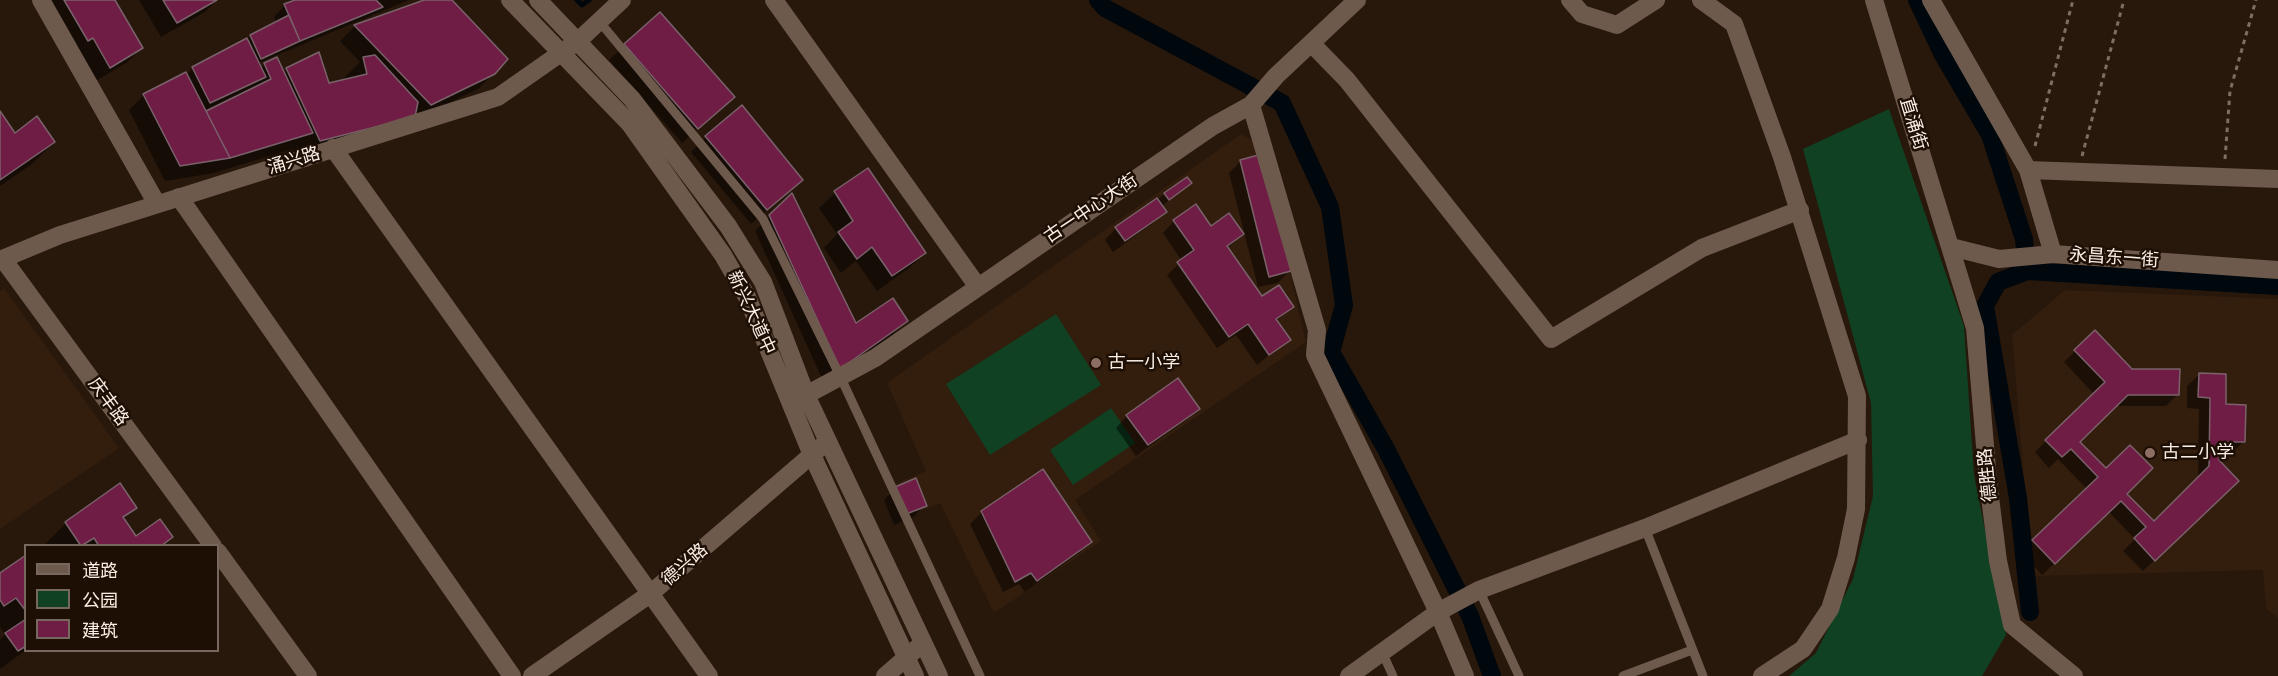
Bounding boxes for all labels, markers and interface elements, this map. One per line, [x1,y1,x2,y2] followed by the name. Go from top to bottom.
[1895,95,1931,153] street label: 直涌街
[265,143,323,179] street label: 涌兴路
[1040,170,1142,248] street label: 古一中心大街
[2068,244,2160,272] street label: 永昌东一街
[722,268,780,358] street label: 新兴大道中
[1108,352,1180,374] place label: 古一小学
[1089,356,1103,370] marker: 古一小学
[83,374,133,430] street label: 庆丰路
[2162,442,2234,464] place label: 古二小学
[2143,446,2157,460] marker: 古二小学
[1974,447,2002,503] street label: 德胜路
[658,539,712,591] street label: 德兴路
[24,544,219,652] legend
[82,560,118,582] text: 道路
[82,590,118,612] text: 公园
[82,620,118,642] text: 建筑

